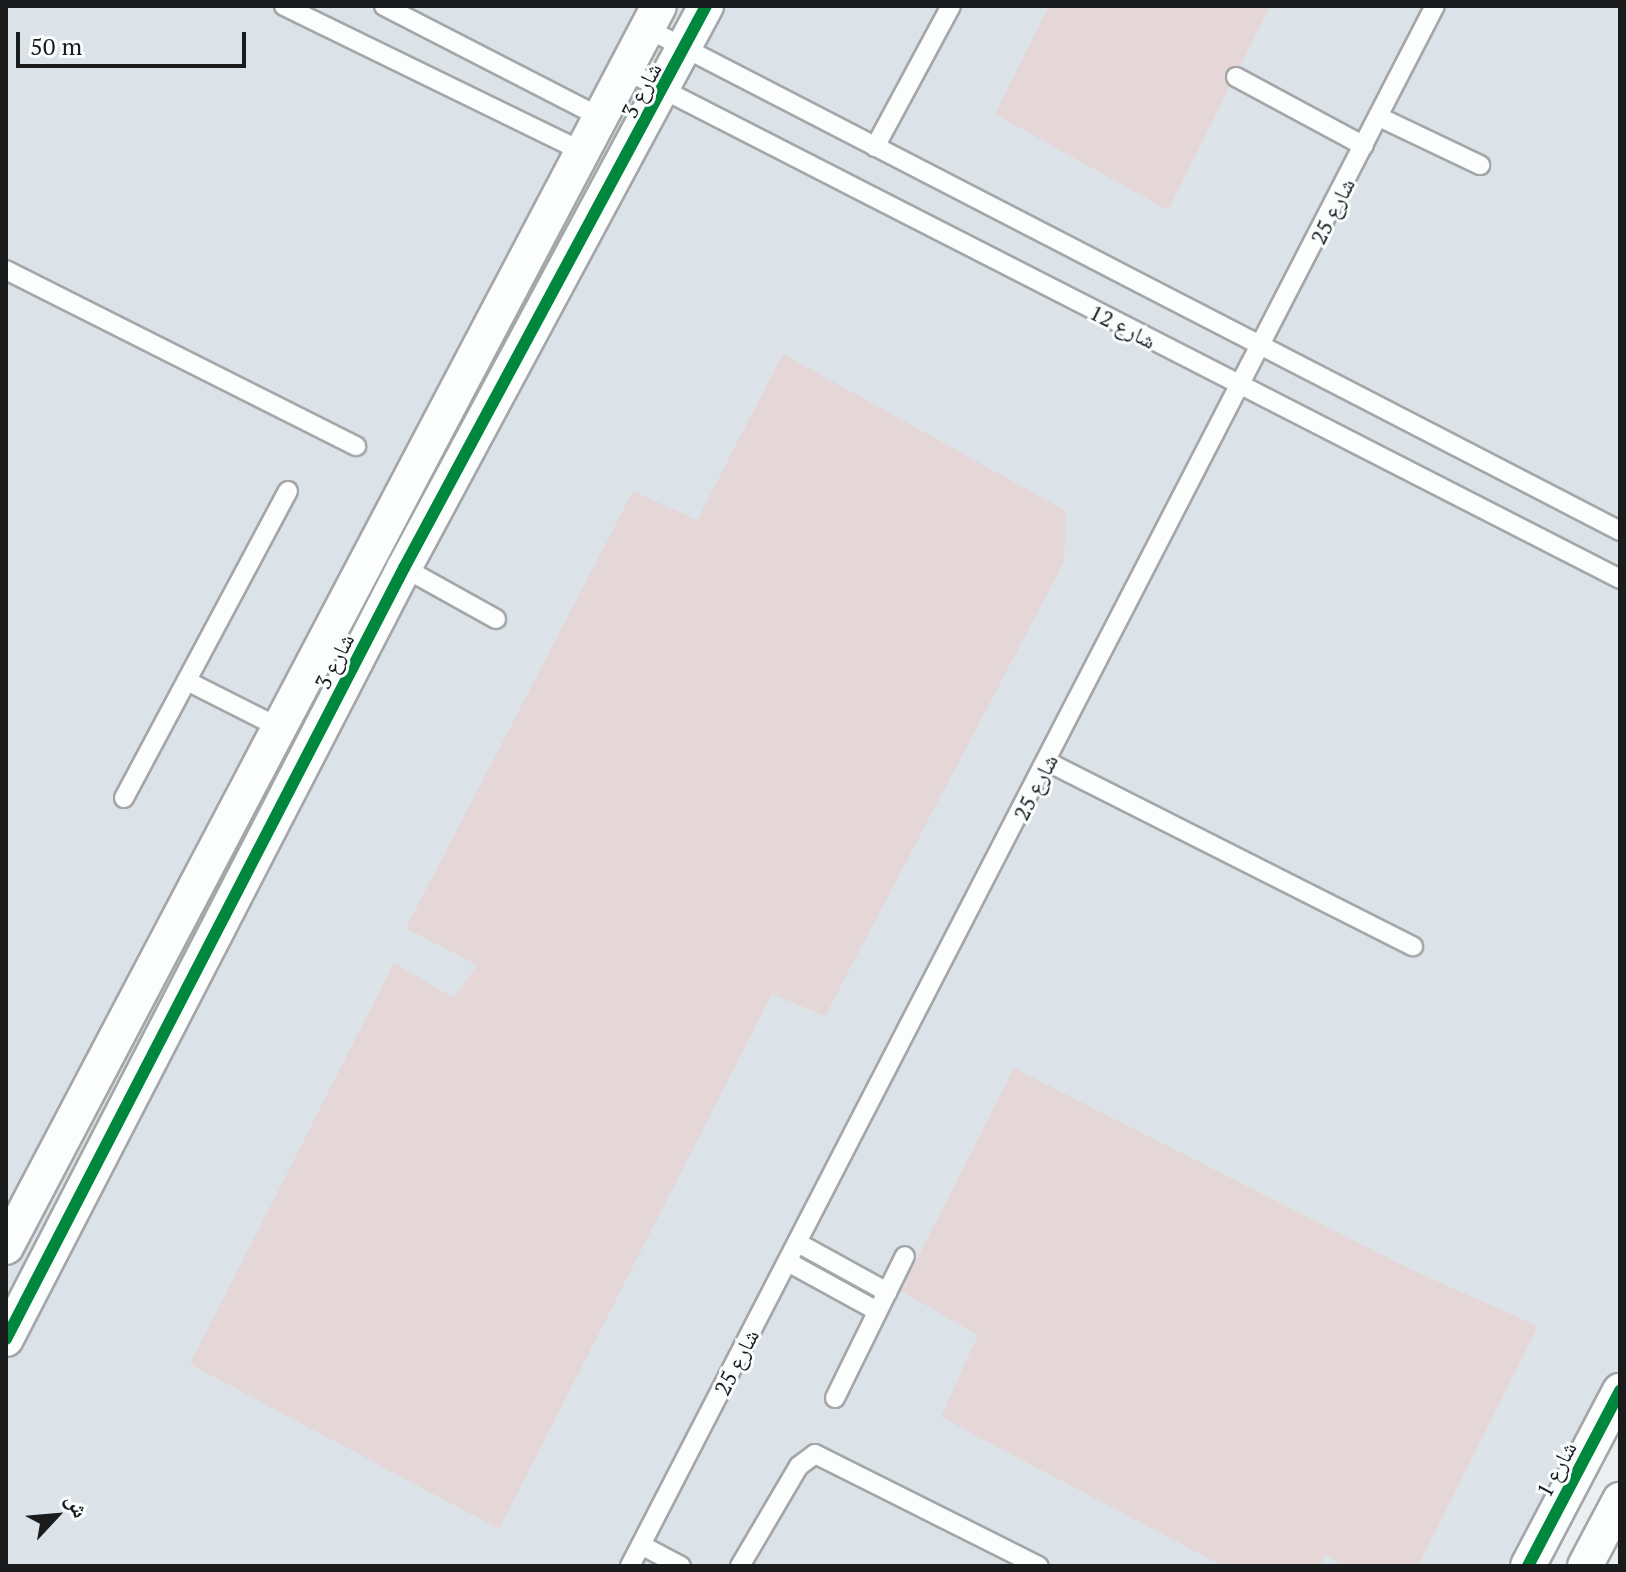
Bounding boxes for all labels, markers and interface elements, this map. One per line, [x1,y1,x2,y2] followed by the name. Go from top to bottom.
[20,16,250,66] scale bar
[30,30,82,62] text: 50 m
[616,58,666,122] street label: شارع 3
[1304,174,1360,248] street label: شارع 25
[1086,298,1160,354] street label: شارع 12
[309,629,359,693] street label: شارع 3
[1007,750,1063,824] street label: شارع 25
[708,1325,764,1399] street label: شارع 25
[1531,1437,1581,1501] street label: شارع 1
[16,1476,96,1556] north arrow
[60,1488,96,1522] text: ش

